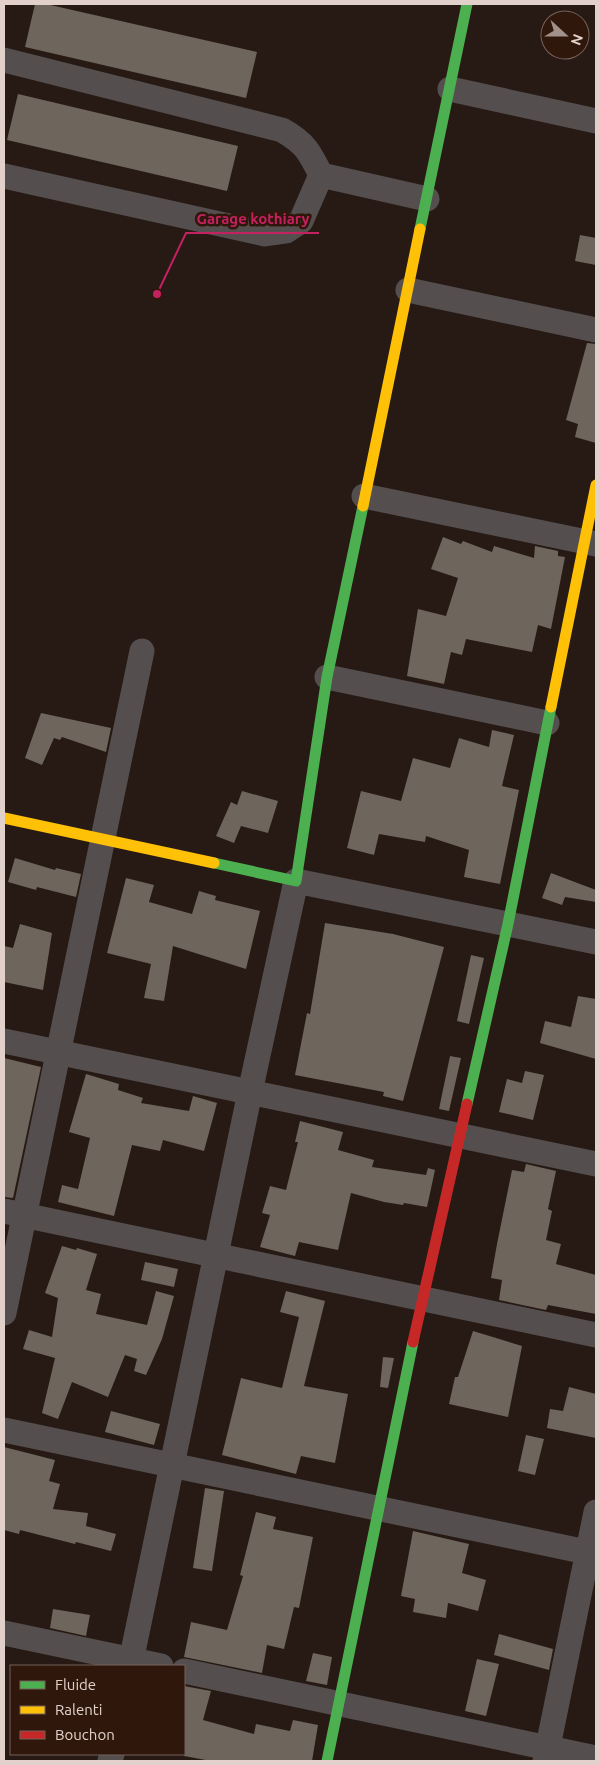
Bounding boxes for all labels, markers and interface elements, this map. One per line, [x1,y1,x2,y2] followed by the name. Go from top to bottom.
[540,10,590,60] north arrow
[568,32,586,47] text: N
[186,203,319,233] callout: Garage kothiary
[197,210,309,227] text: Garage kothiary
[10,1665,185,1755] legend
[55,1676,96,1693] text: Fluide
[55,1701,102,1718] text: Ralenti
[55,1726,115,1743] text: Bouchon

